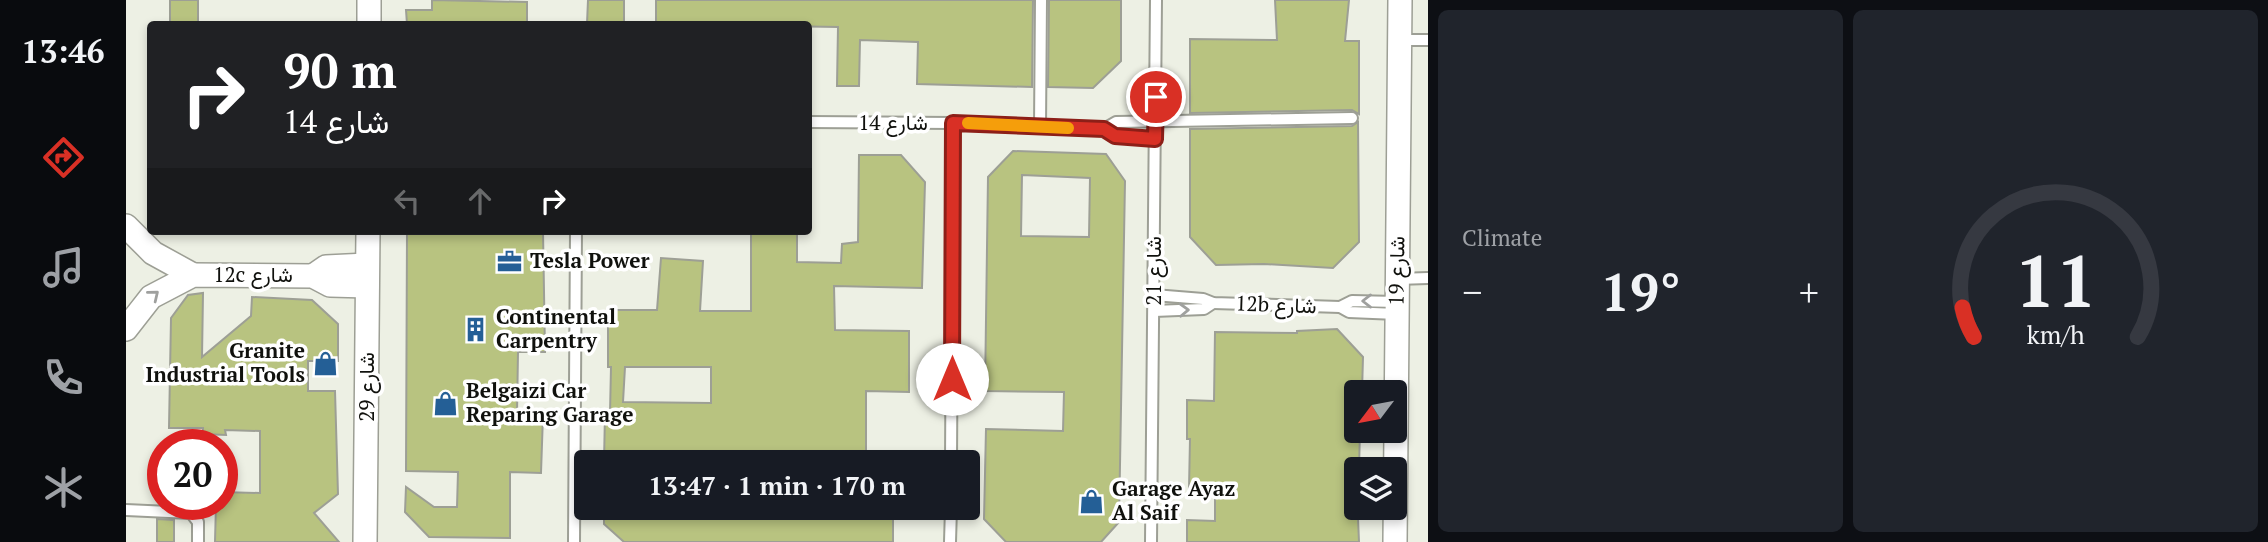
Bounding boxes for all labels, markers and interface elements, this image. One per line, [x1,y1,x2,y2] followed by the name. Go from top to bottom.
[21,30,105,72] text: 13:46
[283,37,397,102] text: 90 m
[168,49,259,140] icon: right
[1126,67,1186,127] pin
[1137,78,1175,116] icon: arrive
[283,100,389,142] text: شارع 14
[858,108,928,137] street label: شارع 14
[39,133,88,182] icon: directions
[388,182,426,220] icon: left
[461,182,499,220] icon: ahead
[534,182,572,220] icon: right
[1462,222,1542,253] text: Climate
[2014,231,2097,328] text: 11
[1139,236,1168,306] street label: شارع 21
[1381,236,1412,306] street label: شارع 19
[39,243,88,292] icon: music
[530,246,650,274] place label: Tesla Power
[496,247,524,275] office icon: Tesla Power
[1600,257,1681,326] text: 19°
[213,260,293,289] street label: 12c شارع
[1462,267,1482,317] text: −
[1799,267,1819,317] text: +
[1235,289,1317,320] street label: 12b شارع
[147,291,159,304] one-way arrow
[1362,293,1372,309] one-way arrow
[496,302,616,354] place label: Continental Carpentry
[1180,302,1190,318] one-way arrow
[462,315,490,343] building icon: Continental Carpentry
[2027,318,2085,351] text: km/h
[146,336,305,388] place label: Granite Industrial Tools
[915,342,989,416] position arrow
[311,349,339,377] shop icon: Granite Industrial Tools
[352,352,381,422] street label: شارع 29
[39,353,88,402] icon: phone
[466,376,633,428] place label: Belgaizi Car Reparing Garage
[1344,380,1407,443] north arrow
[1344,380,1407,520] map controls
[432,389,460,417] shop icon: Belgaizi Car Reparing Garage
[147,429,238,520] speed limit sign: 20
[1344,457,1407,520] button: layers
[39,463,88,512] icon: climate
[648,468,906,502] text: 13:47 · 1 min · 170 m
[1112,474,1235,526] place label: Garage Ayaz Al Saif
[1078,487,1106,515] shop icon: Garage Ayaz Al Saif

